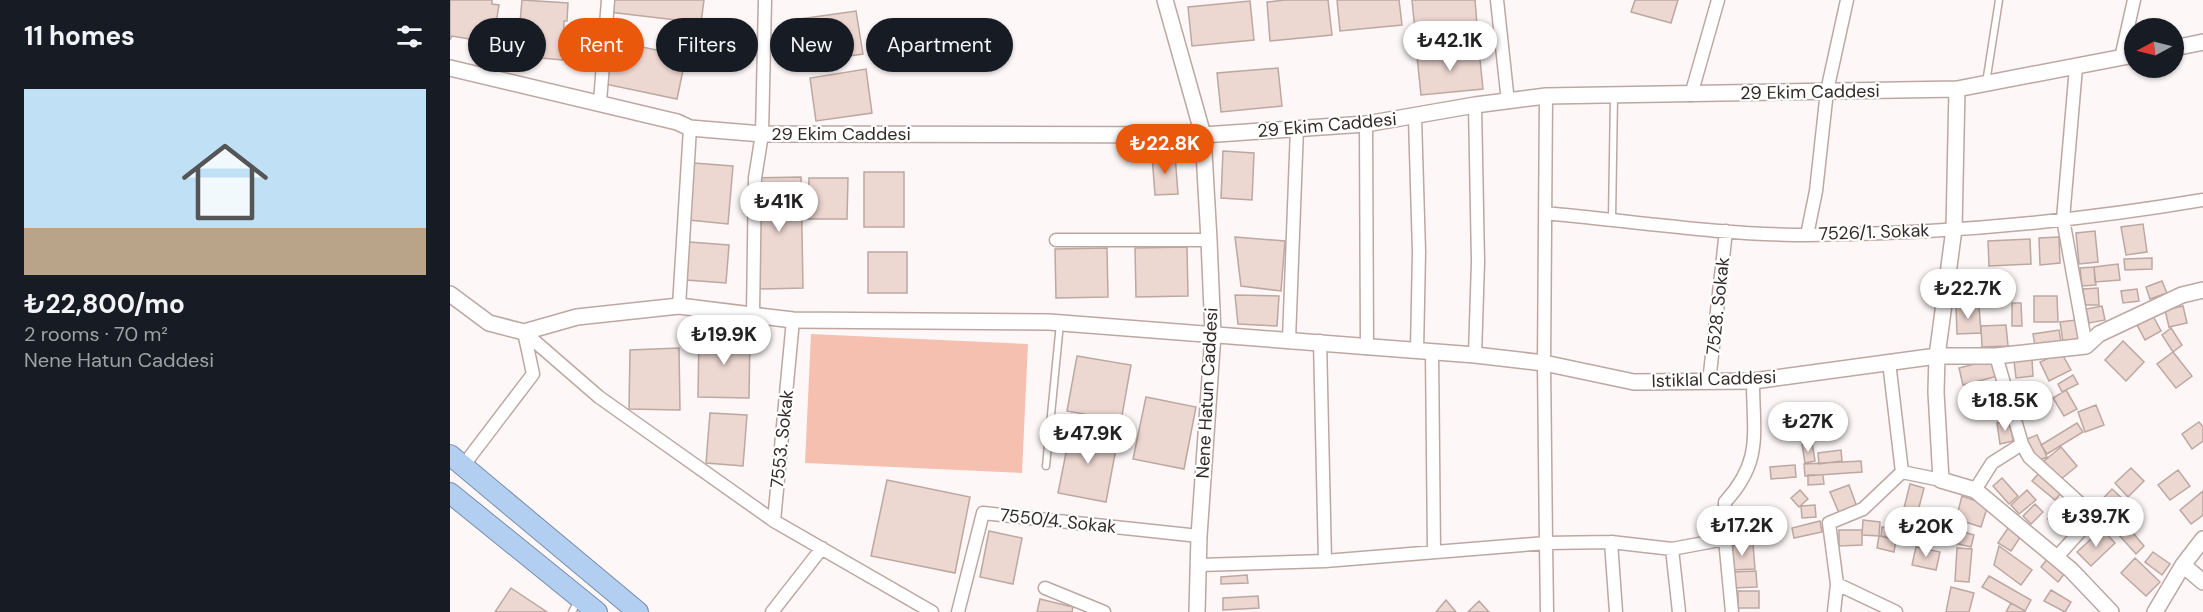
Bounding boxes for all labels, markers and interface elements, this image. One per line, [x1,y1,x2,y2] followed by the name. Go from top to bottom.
[468,18,546,72] chip: Buy
[558,18,644,72] chip: Rent
[656,18,758,72] chip: Filters
[770,18,854,72] chip: New
[866,18,1013,72] chip: Apartment
[2124,18,2184,78] north arrow
[2124,18,2184,78] map controls
[24,19,135,53] text: 11 homes
[393,20,426,53] icon: filters
[1401,21,1499,72] pin: ₺42.1K
[1417,27,1483,53] text: ₺42.1K
[1740,79,1880,105] street label: 29 Ekim Caddesi
[1256,107,1398,143] street label: 29 Ekim Caddesi
[771,122,911,146] street label: 29 Ekim Caddesi
[1116,124,1214,175] pin: ₺22.8K
[171,128,279,236] icon: home
[1130,130,1200,156] text: ₺22.8K
[743,182,815,233] pin: ₺41K
[754,188,804,214] text: ₺41K
[1818,218,1930,246] street label: 7526/1. Sokak
[1701,256,1735,356] street label: 7528. Sokak
[1919,269,2017,320] pin: ₺22.7K
[1934,275,2002,301] text: ₺22.7K
[24,287,185,321] text: ₺22,800/mo
[1191,307,1223,479] street label: Nene Hatun Caddesi
[675,315,773,366] pin: ₺19.9K
[24,321,168,347] text: 2 rooms · 70 m²
[691,321,757,347] text: ₺19.9K
[24,347,214,373] text: Nene Hatun Caddesi
[1651,365,1777,393] street label: Istiklal Caddesi
[1956,381,2054,432] pin: ₺18.5K
[1972,387,2039,413] text: ₺18.5K
[765,389,799,489] street label: 7553. Sokak
[1772,402,1844,453] pin: ₺27K
[1782,408,1834,434] text: ₺27K
[1039,414,1137,465] pin: ₺47.9K
[1053,420,1123,446] text: ₺47.9K
[2047,497,2145,548] pin: ₺39.7K
[999,503,1117,539] street label: 7550/4. Sokak
[2062,503,2130,529] text: ₺39.7K
[1693,506,1791,557] pin: ₺17.2K
[1890,507,1962,558] pin: ₺20K
[1711,512,1773,538] text: ₺17.2K
[1898,513,1954,539] text: ₺20K

